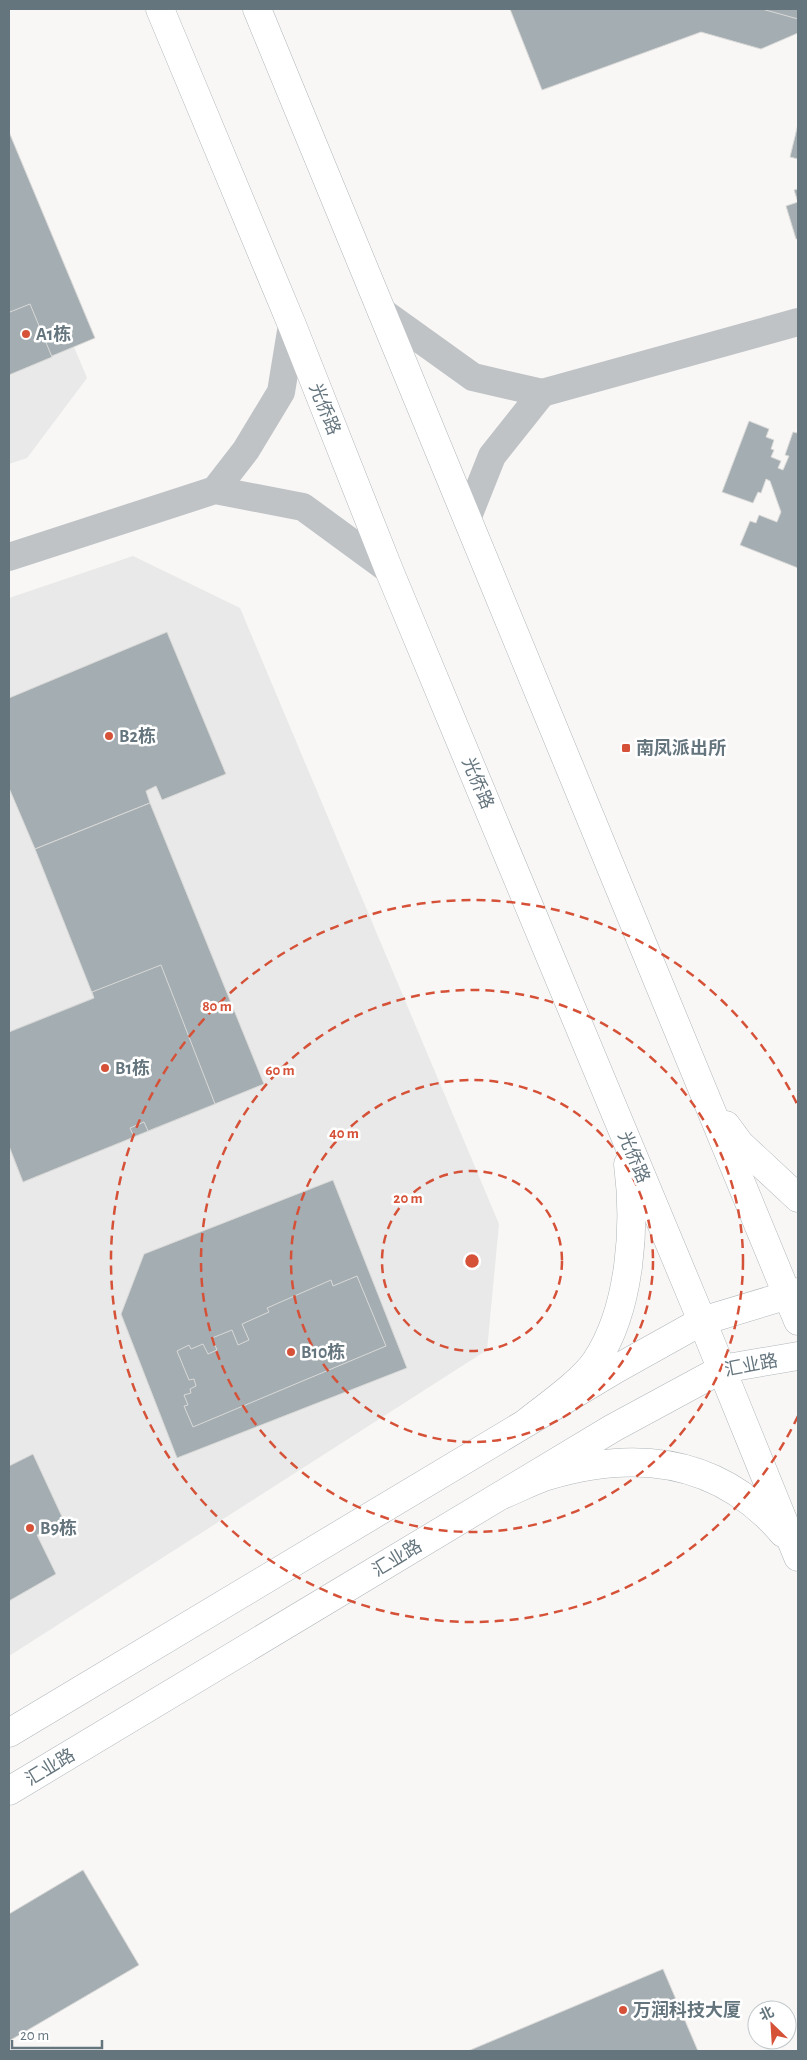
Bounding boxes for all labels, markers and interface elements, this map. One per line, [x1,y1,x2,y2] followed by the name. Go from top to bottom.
[36,324,71,344] place label: A1栋
[20,328,32,340] marker: A1栋
[306,380,344,438] street label: 光侨路
[119,726,156,746] place label: B2栋
[103,730,115,742] marker: B2栋
[636,738,726,758] place label: 南凤派出所
[620,742,632,754] marker: 南凤派出所
[458,754,498,812] street label: 光侨路
[202,999,232,1014] text: 80 m
[115,1058,150,1078] place label: B1栋
[99,1062,111,1074] marker: B1栋
[265,1063,295,1078] text: 60 m
[329,1126,359,1141] text: 40 m
[614,1128,654,1186] street label: 光侨路
[393,1191,423,1206] text: 20 m
[463,1252,481,1270] centre of rings
[301,1342,345,1362] place label: B10栋
[285,1346,297,1358] marker: B10栋
[723,1350,779,1380] street label: 汇业路
[40,1518,77,1538] place label: B9栋
[24,1522,36,1534] marker: B9栋
[369,1536,425,1580] street label: 汇业路
[22,1745,78,1789] street label: 汇业路
[633,2000,741,2020] place label: 万润科技大厦
[747,2000,797,2050] north arrow
[617,2004,629,2016] marker: 万润科技大厦
[757,2004,776,2023] text: 北
[12,2018,102,2050] scale bar
[20,2028,49,2043] text: 20 m

